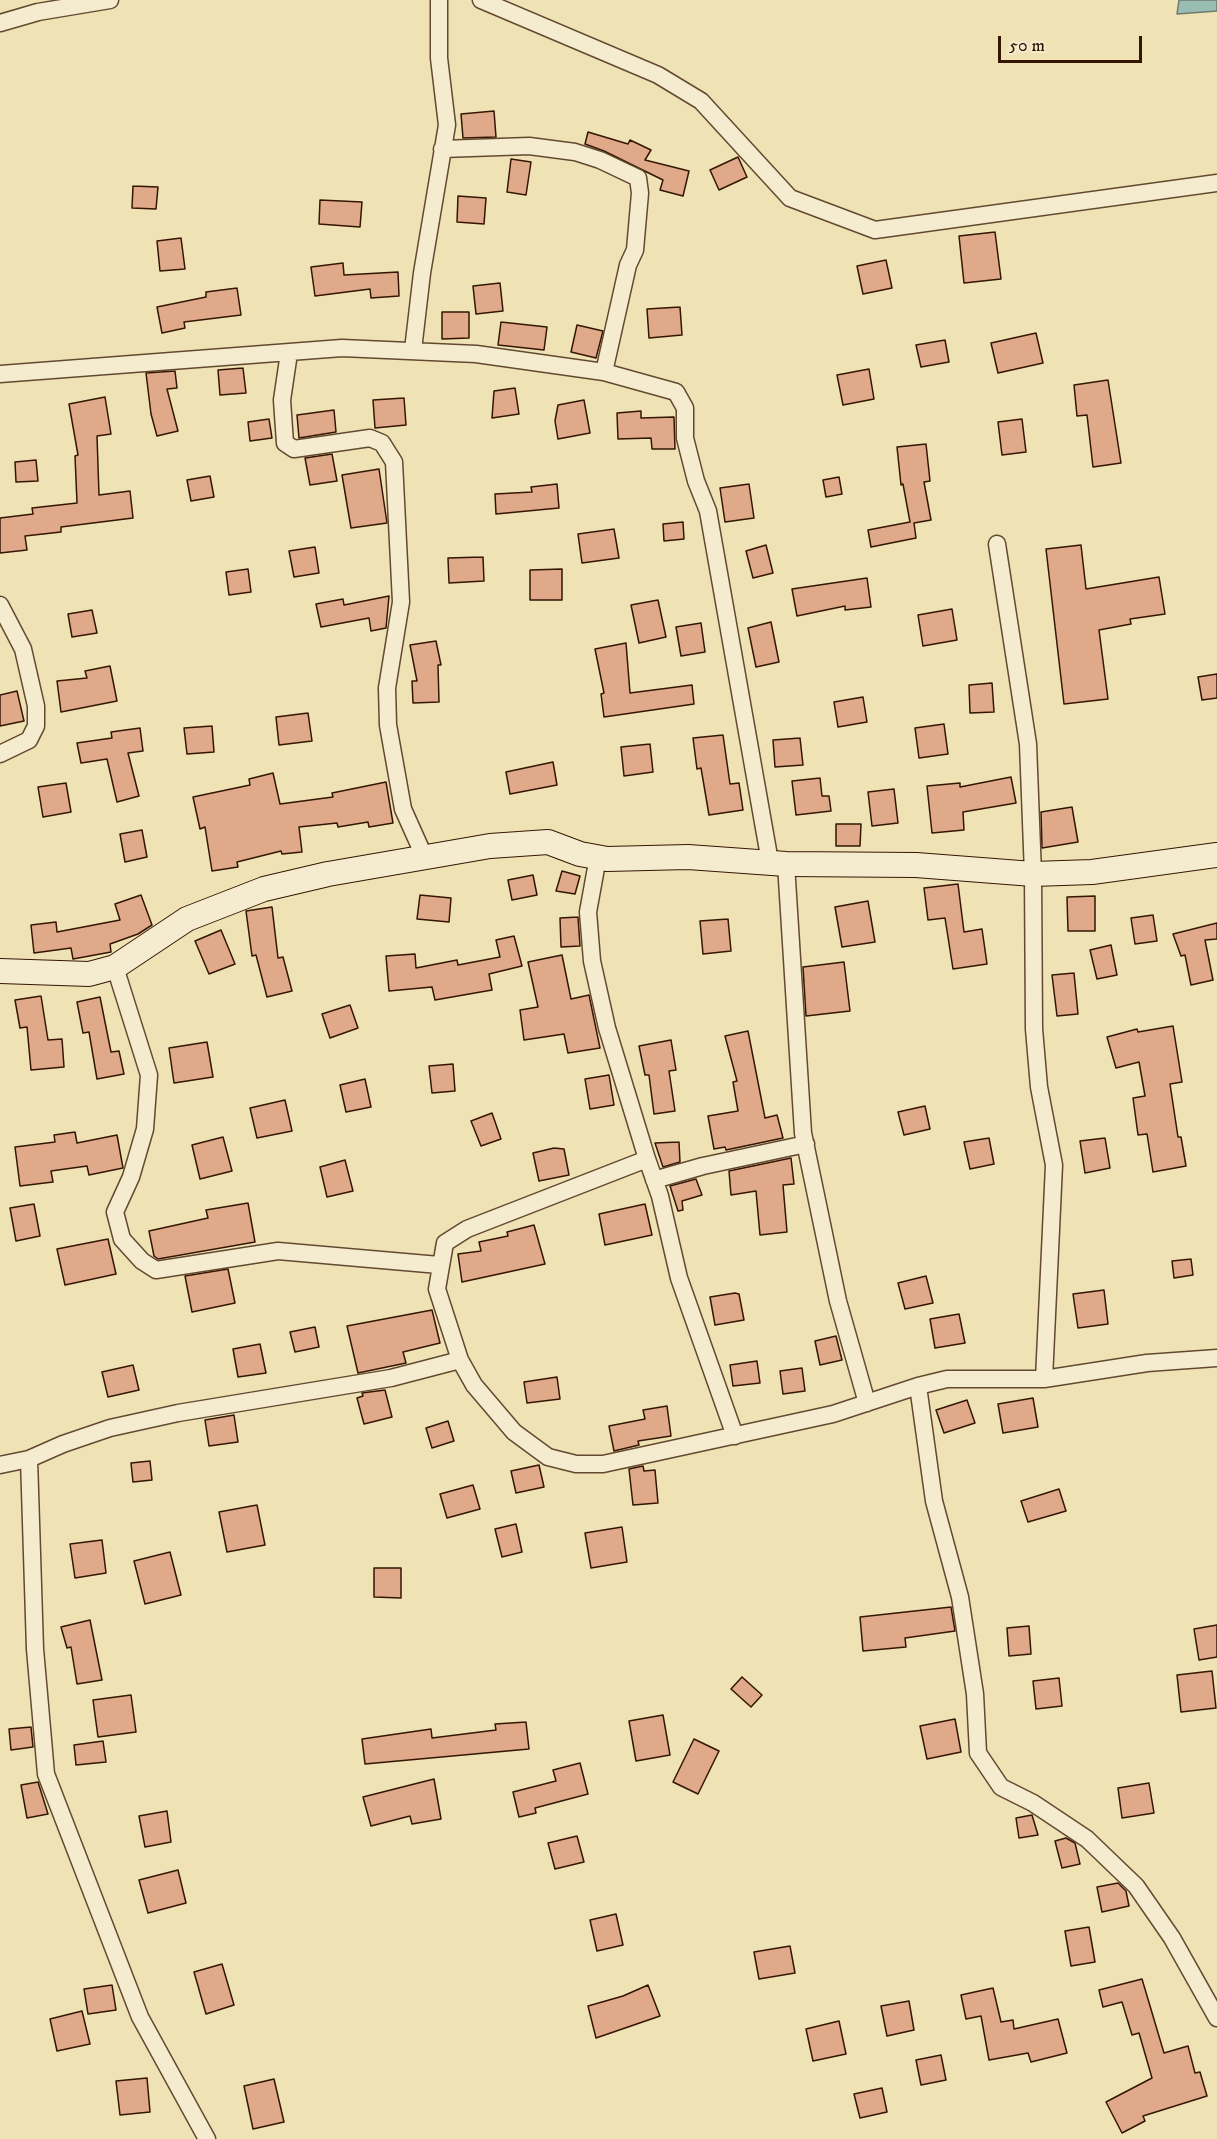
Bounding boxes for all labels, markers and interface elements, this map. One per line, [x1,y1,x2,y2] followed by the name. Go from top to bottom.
[1001,24,1145,62] scale bar
[1009,35,1045,57] text: 50 m

